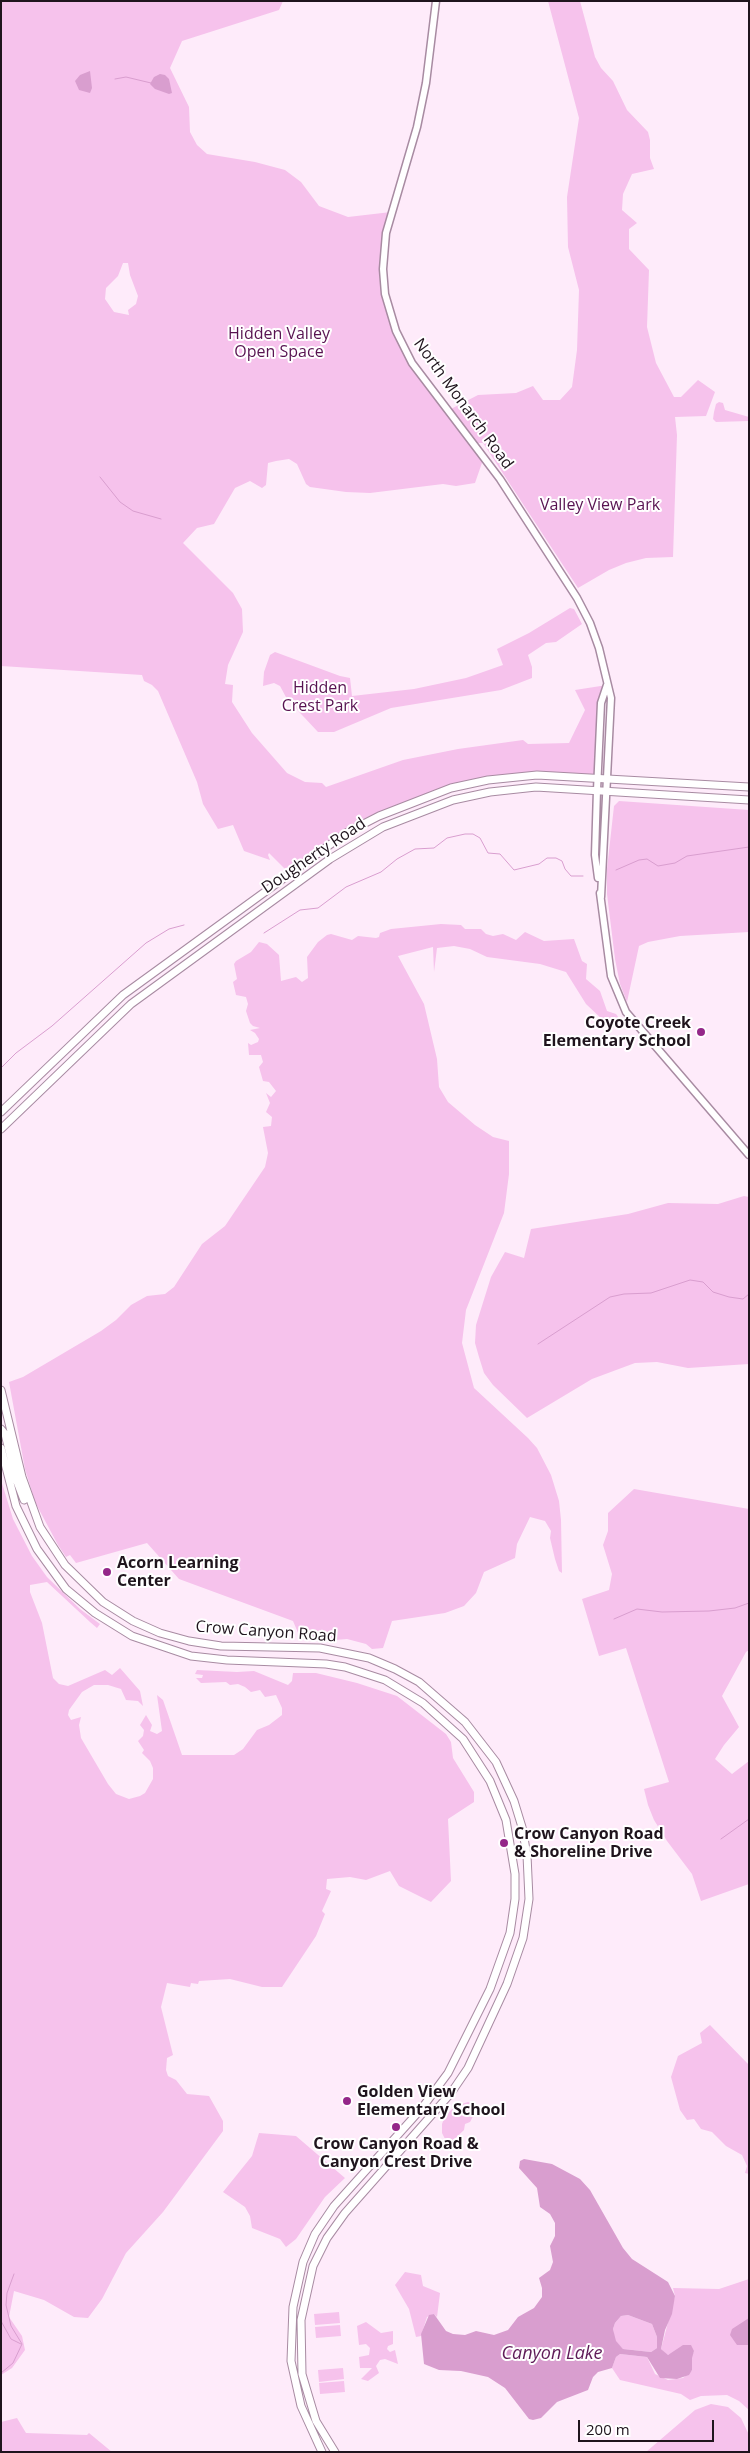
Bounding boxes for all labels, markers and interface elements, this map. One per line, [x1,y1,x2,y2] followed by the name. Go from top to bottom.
[228,324,330,362] park label: Hidden Valley Open Space
[409,335,517,473] street label: North Monarch Road
[540,495,660,515] park label: Valley View Park
[282,678,358,716] park label: Hidden Crest Park
[258,814,370,898] street label: Dougherty Road
[543,1013,691,1051] place label: Coyote Creek Elementary School
[695,1026,707,1038] marker: Coyote Creek Elementary School
[117,1553,238,1591] place label: Acorn Learning Center
[101,1566,113,1578] marker: Acorn Learning Center
[195,1617,337,1647] street label: Crow Canyon Road
[514,1824,664,1862] place label: Crow Canyon Road & Shoreline Drive
[498,1837,510,1849] marker: Crow Canyon Road & Shoreline Drive
[357,2082,505,2120] place label: Golden View Elementary School
[341,2095,353,2107] marker: Golden View Elementary School
[390,2121,402,2133] marker: Crow Canyon Road & Canyon Crest Drive
[313,2134,479,2172] place label: Crow Canyon Road & Canyon Crest Drive
[501,2343,603,2365] water label: Canyon Lake
[580,2410,716,2442] scale bar
[586,2419,630,2439] text: 200 m

